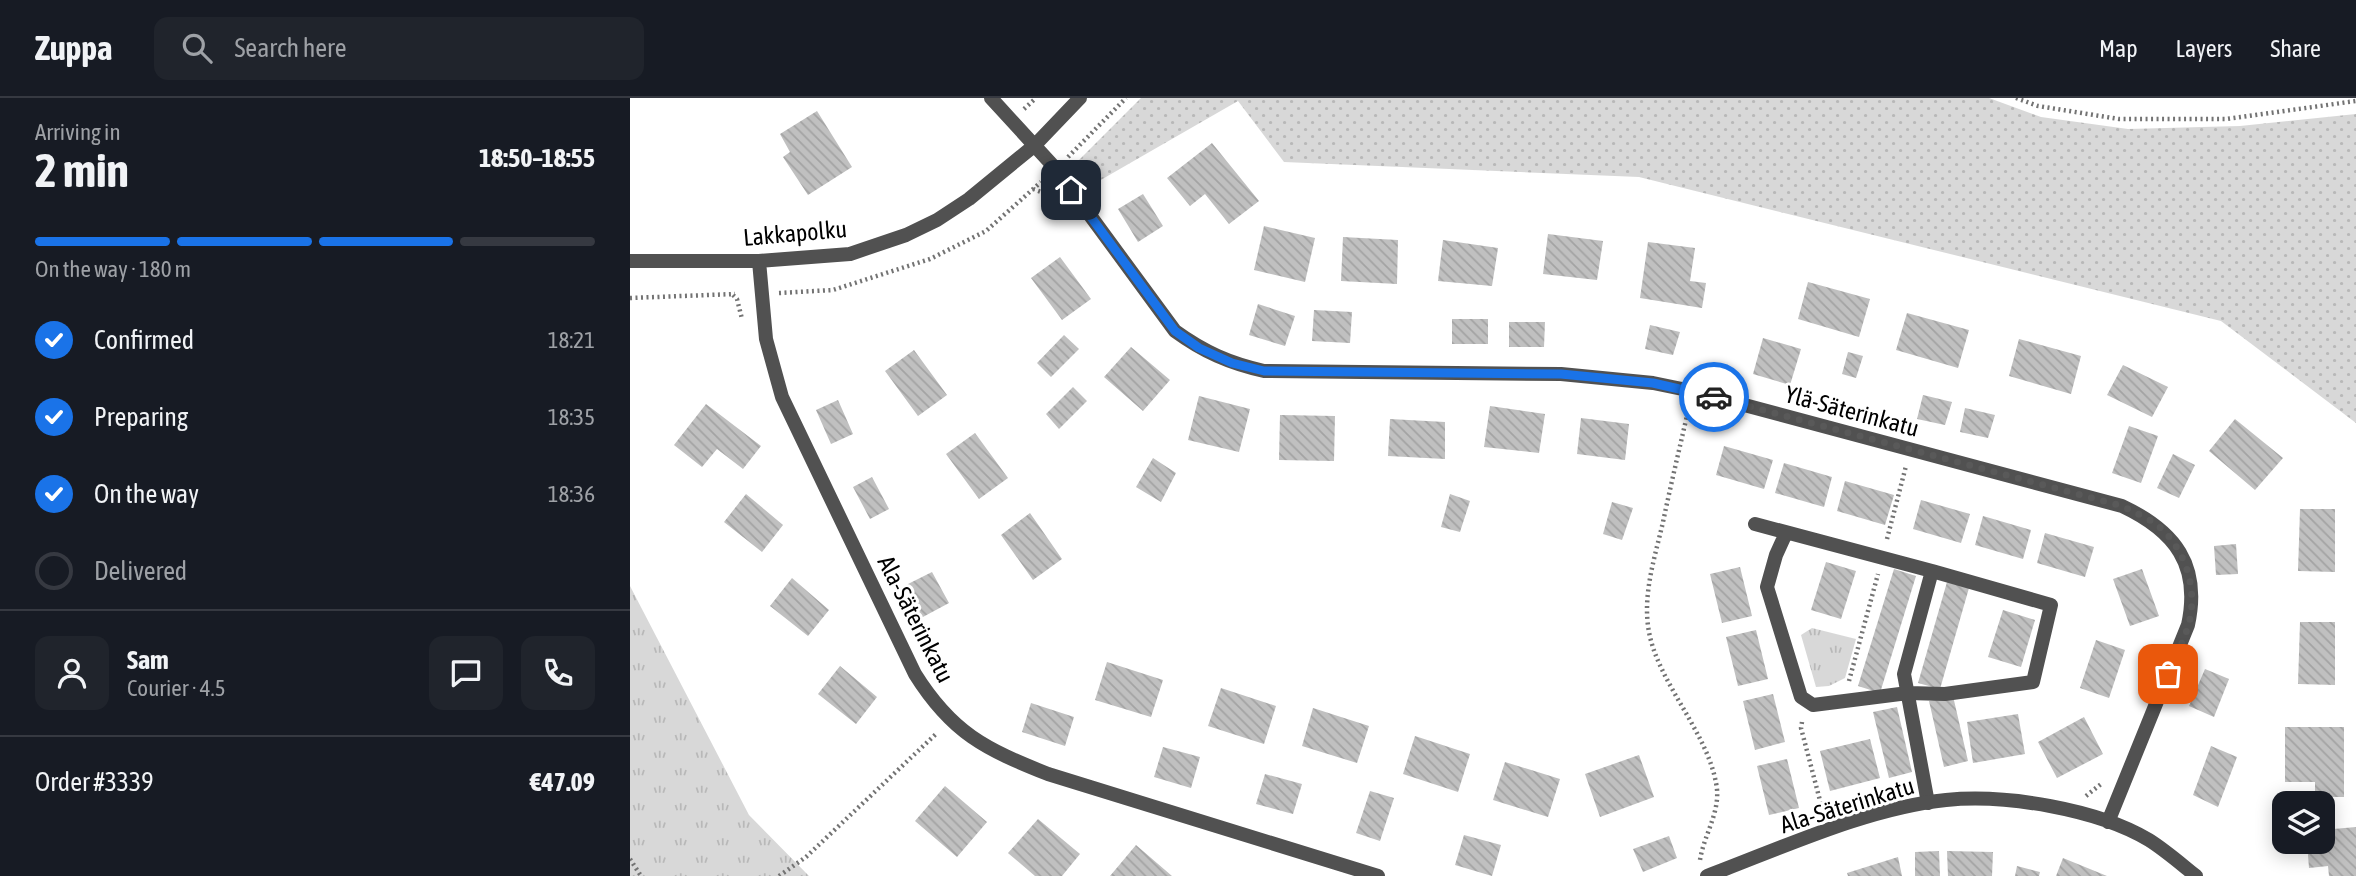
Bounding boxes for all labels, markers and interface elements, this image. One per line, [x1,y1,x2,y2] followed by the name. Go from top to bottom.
[154,17,644,80] search box
[35,29,112,67] text: Zuppa
[178,29,216,67] icon: search
[234,33,347,63] text: Search here
[2099,35,2138,62] text: Map
[2176,35,2232,62] text: Layers
[2270,35,2321,62] text: Share
[35,119,121,145] text: Arriving in
[479,143,595,173] text: 18:50–18:55
[35,144,129,197] text: 2 min
[1041,160,1101,220] pin
[1052,171,1090,209] icon: home
[742,215,848,251] street label: Lakkapolku
[35,256,191,282] text: On the way · 180 m
[35,321,73,359] icon: check
[94,325,194,355] text: Confirmed
[548,327,595,353] text: 18:21
[1679,362,1749,432] courier
[1695,378,1733,416] icon: car
[1782,380,1922,442] street label: Ylä-Säterinkatu
[35,398,73,436] icon: check
[94,402,188,432] text: Preparing
[548,404,595,430] text: 18:35
[35,475,73,513] icon: check
[94,479,199,509] text: On the way
[548,481,595,507] text: 18:36
[873,551,959,687] street label: Ala-Säterinkatu
[94,556,187,586] text: Delivered
[35,636,109,710] button: person
[429,636,503,710] button: chat
[521,636,595,710] button: phone
[2138,644,2198,704] pin
[127,645,169,675] text: Sam
[2149,655,2187,693] icon: bag
[127,675,226,701] text: Courier · 4.5
[35,767,154,797] text: Order #3339
[530,767,595,797] text: €47.09
[1777,772,1917,838] street label: Ala-Säterinkatu
[2272,791,2335,854] map controls
[2272,791,2335,854] button: layers

